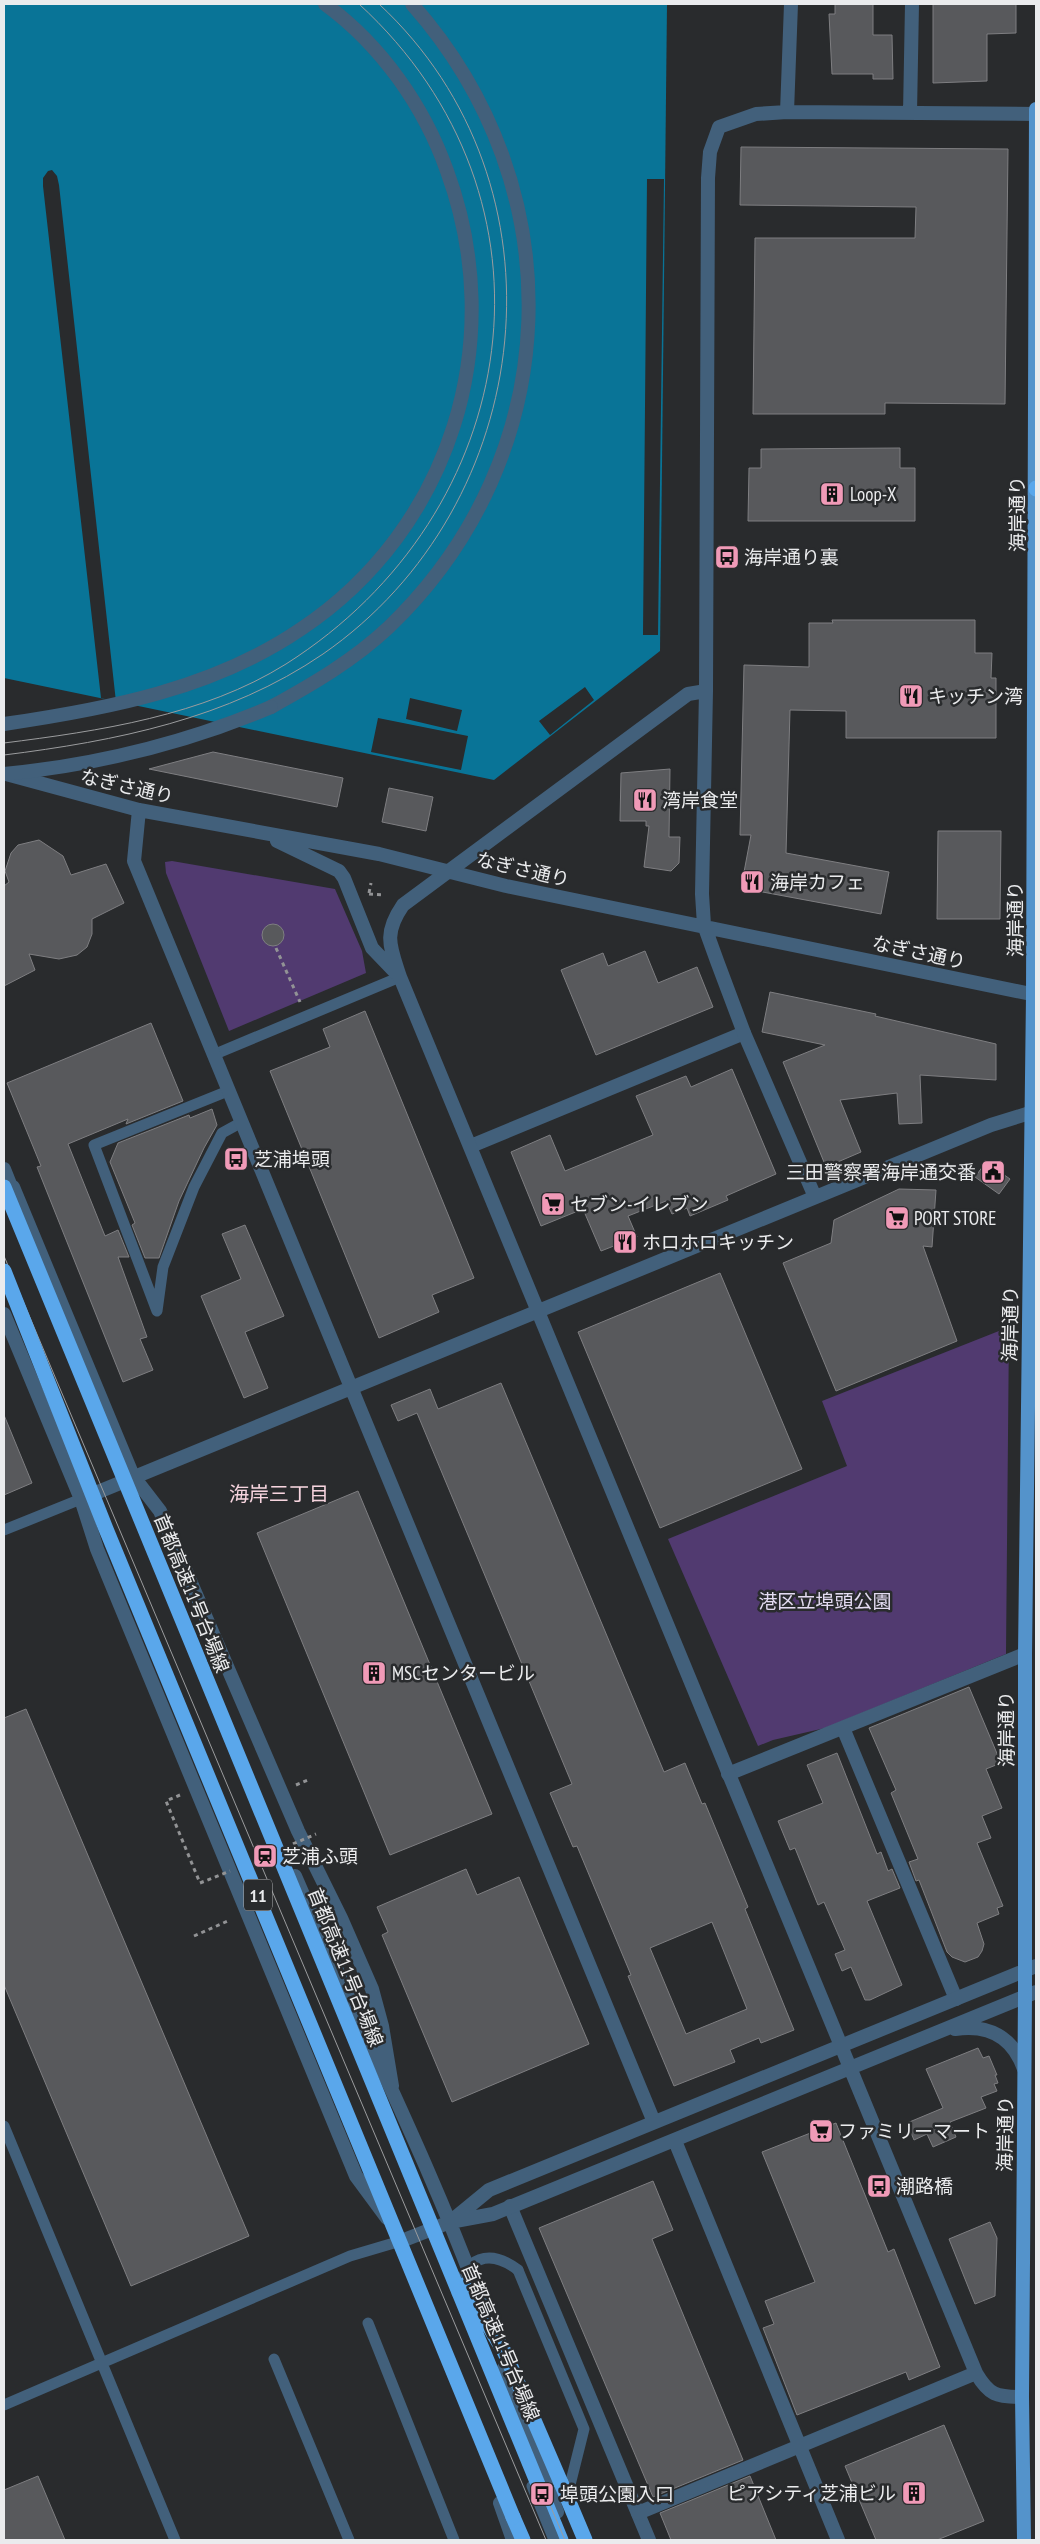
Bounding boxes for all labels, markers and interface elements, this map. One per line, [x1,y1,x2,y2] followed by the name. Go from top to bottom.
[1005,476,1029,552] street label: 海岸通り
[819,481,845,507] building icon: Loop-X
[850,482,897,506] place label: Loop-X
[714,544,740,570] bus stop icon: 海岸通り裏
[744,545,839,569] place label: 海岸通り裏
[898,683,924,709] restaurant icon: キッチン湾
[928,684,1023,708] place label: キッチン湾
[78,764,176,808] street label: なぎさ通り
[632,787,658,813] restaurant icon: 湾岸食堂
[662,788,738,812] place label: 湾岸食堂
[474,847,572,891] street label: なぎさ通り
[739,869,765,895] restaurant icon: 海岸カフェ
[770,870,865,894] place label: 海岸カフェ
[1003,881,1027,957] street label: 海岸通り
[870,930,968,974] street label: なぎさ通り
[223,1146,249,1172] bus stop icon: 芝浦埠頭
[254,1147,330,1171] place label: 芝浦埠頭
[980,1159,1006,1185] public building icon: 三田警察署海岸通交番
[786,1160,976,1184] place label: 三田警察署海岸通交番
[540,1191,566,1217] supermarket icon: セブン-イレブン
[570,1192,709,1216] place label: セブン-イレブン
[884,1205,910,1231] supermarket icon: PORT STORE
[914,1206,997,1230] place label: PORT STORE
[612,1229,638,1255] restaurant icon: ホロホロキッチン
[642,1230,794,1254] place label: ホロホロキッチン
[997,1286,1023,1362] street label: 海岸通り
[229,1481,329,1507] district label: 海岸三丁目
[149,1510,235,1676] street label: 首都高速11号台場線
[758,1589,892,1613] park label: 港区立埠頭公園
[361,1660,387,1686] building icon: MSCセンタービル
[392,1661,535,1685] place label: MSCセンタービル
[994,1691,1018,1767] street label: 海岸通り
[252,1843,278,1869] station icon: 芝浦ふ頭
[282,1844,358,1868] place label: 芝浦ふ頭
[244,1880,272,1910] road number: 11
[303,1884,389,2050] street label: 首都高速11号台場線
[992,2096,1018,2172] street label: 海岸通り
[808,2118,834,2144] supermarket icon: ファミリーマート
[838,2119,990,2143] place label: ファミリーマート
[866,2173,892,2199] bus stop icon: 潮路橋
[896,2174,953,2198] place label: 潮路橋
[457,2259,545,2425] street label: 首都高速11号台場線
[901,2480,927,2506] building icon: ピアシティ芝浦ビル
[529,2481,555,2507] bus stop icon: 埠頭公園入口
[727,2481,896,2505] place label: ピアシティ芝浦ビル
[560,2482,674,2506] place label: 埠頭公園入口

